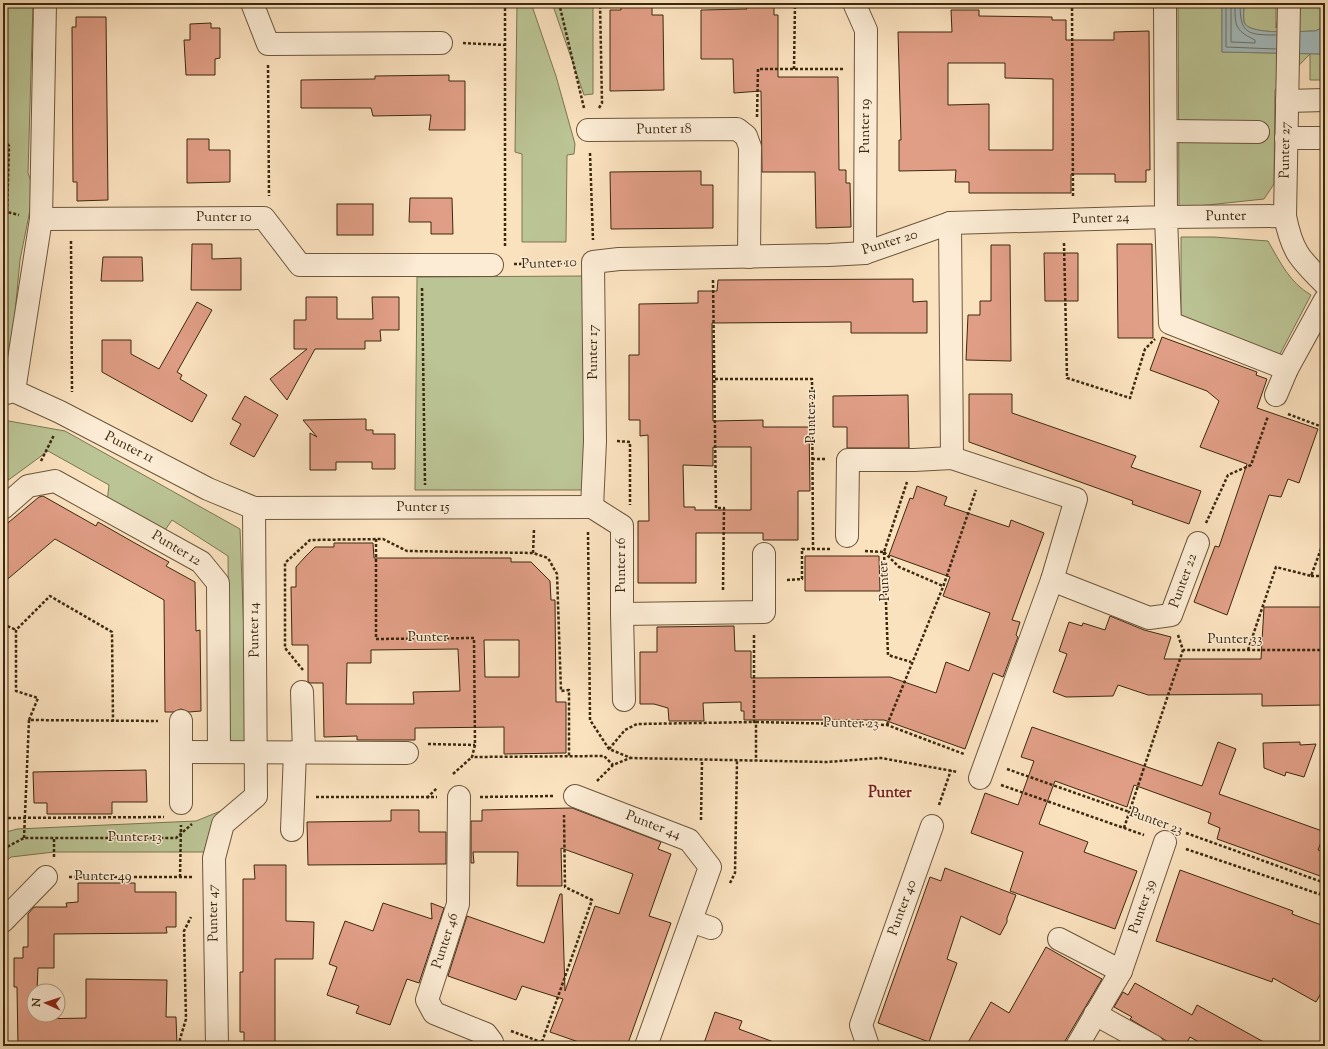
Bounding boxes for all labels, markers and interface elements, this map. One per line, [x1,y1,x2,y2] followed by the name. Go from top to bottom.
[856,98,876,153] street label: Punter 19
[636,120,692,140] street label: Punter 18
[1276,121,1296,179] street label: Punter 27
[1206,207,1247,227] street label: Punter
[196,208,252,228] street label: Punter 10
[1072,208,1130,230] street label: Punter 24
[860,225,920,261] street label: Punter 20
[521,253,577,275] street label: Punter 10
[584,324,604,380] street label: Punter 17
[802,388,822,443] street label: Punter 21
[101,427,157,469] street label: Punter 11
[397,498,450,518] street label: Punter 15
[147,526,205,572] street label: Punter 12
[612,537,632,593] street label: Punter 16
[1165,551,1203,611] street label: Punter 22
[874,560,896,602] street label: Punter
[245,602,265,658] street label: Punter 14
[408,628,449,648] street label: Punter
[1208,630,1263,650] street label: Punter 33
[823,714,879,734] street label: Punter 23
[868,783,912,804] district label: Punter
[1126,803,1186,841] street label: Punter 23
[623,806,683,846] street label: Punter 44
[108,828,162,848] street label: Punter 13
[74,867,132,887] street label: Punter 49
[884,877,922,939] street label: Punter 40
[1124,877,1162,937] street label: Punter 39
[203,884,225,942] street label: Punter 47
[428,911,464,971] street label: Punter 46
[26,983,66,1023] north arrow
[29,998,45,1008] text: N

